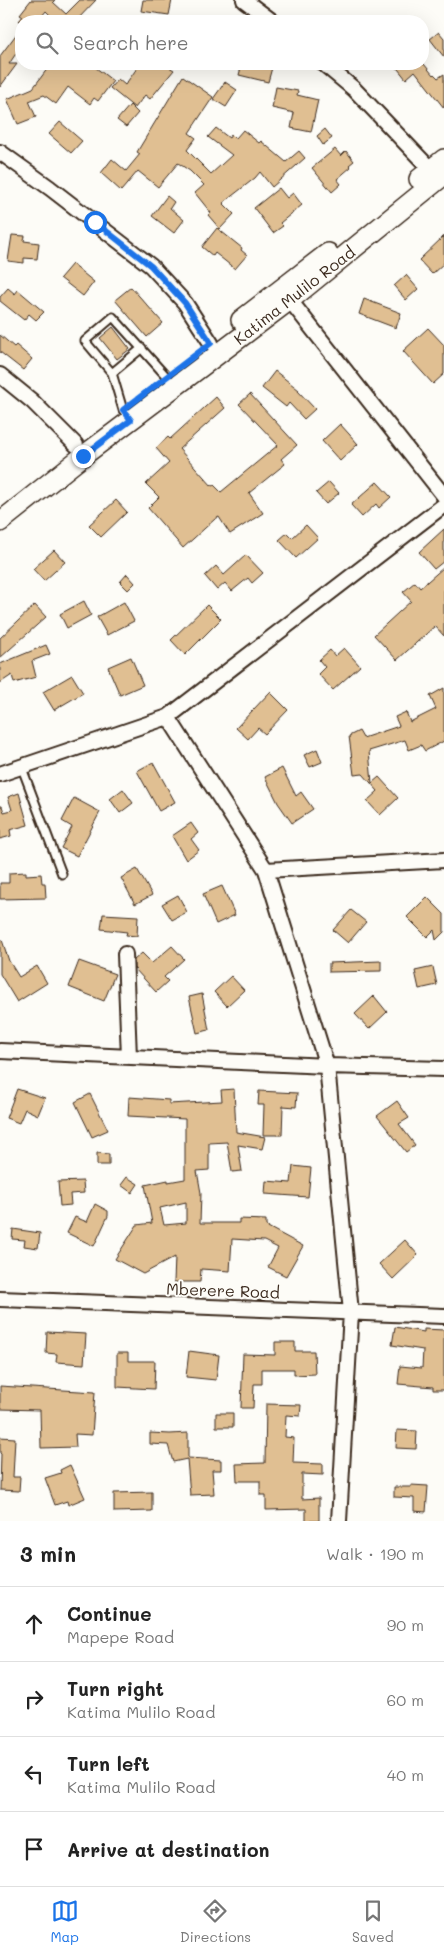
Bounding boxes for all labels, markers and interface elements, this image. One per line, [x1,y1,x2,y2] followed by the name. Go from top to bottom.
[15,15,429,70] search box
[33,29,61,57] icon: search
[73,30,189,55] text: Search here
[84,211,107,234] route start
[229,241,359,349] street label: Katima Mulilo Road
[72,445,95,468] route end
[166,1278,280,1302] street label: Mberere Road
[20,1540,76,1567] text: 3 min
[326,1543,424,1564] text: Walk · 190 m
[67,1601,152,1626] text: Continue
[20,1610,48,1638] icon: ahead
[387,1614,424,1635] text: 90 m
[67,1626,174,1647] text: Mapepe Road
[67,1676,164,1701] text: Turn right
[20,1685,48,1713] icon: right
[387,1689,424,1710] text: 60 m
[67,1701,215,1722] text: Katima Mulilo Road
[67,1751,150,1776] text: Turn left
[20,1760,48,1788] icon: left
[387,1764,424,1785] text: 40 m
[67,1776,215,1797] text: Katima Mulilo Road
[20,1835,48,1863] icon: arrive
[67,1837,270,1862] text: Arrive at destination
[50,1897,79,1946] tab: Map
[180,1897,251,1946] tab: Directions
[352,1897,394,1946] tab: Saved

